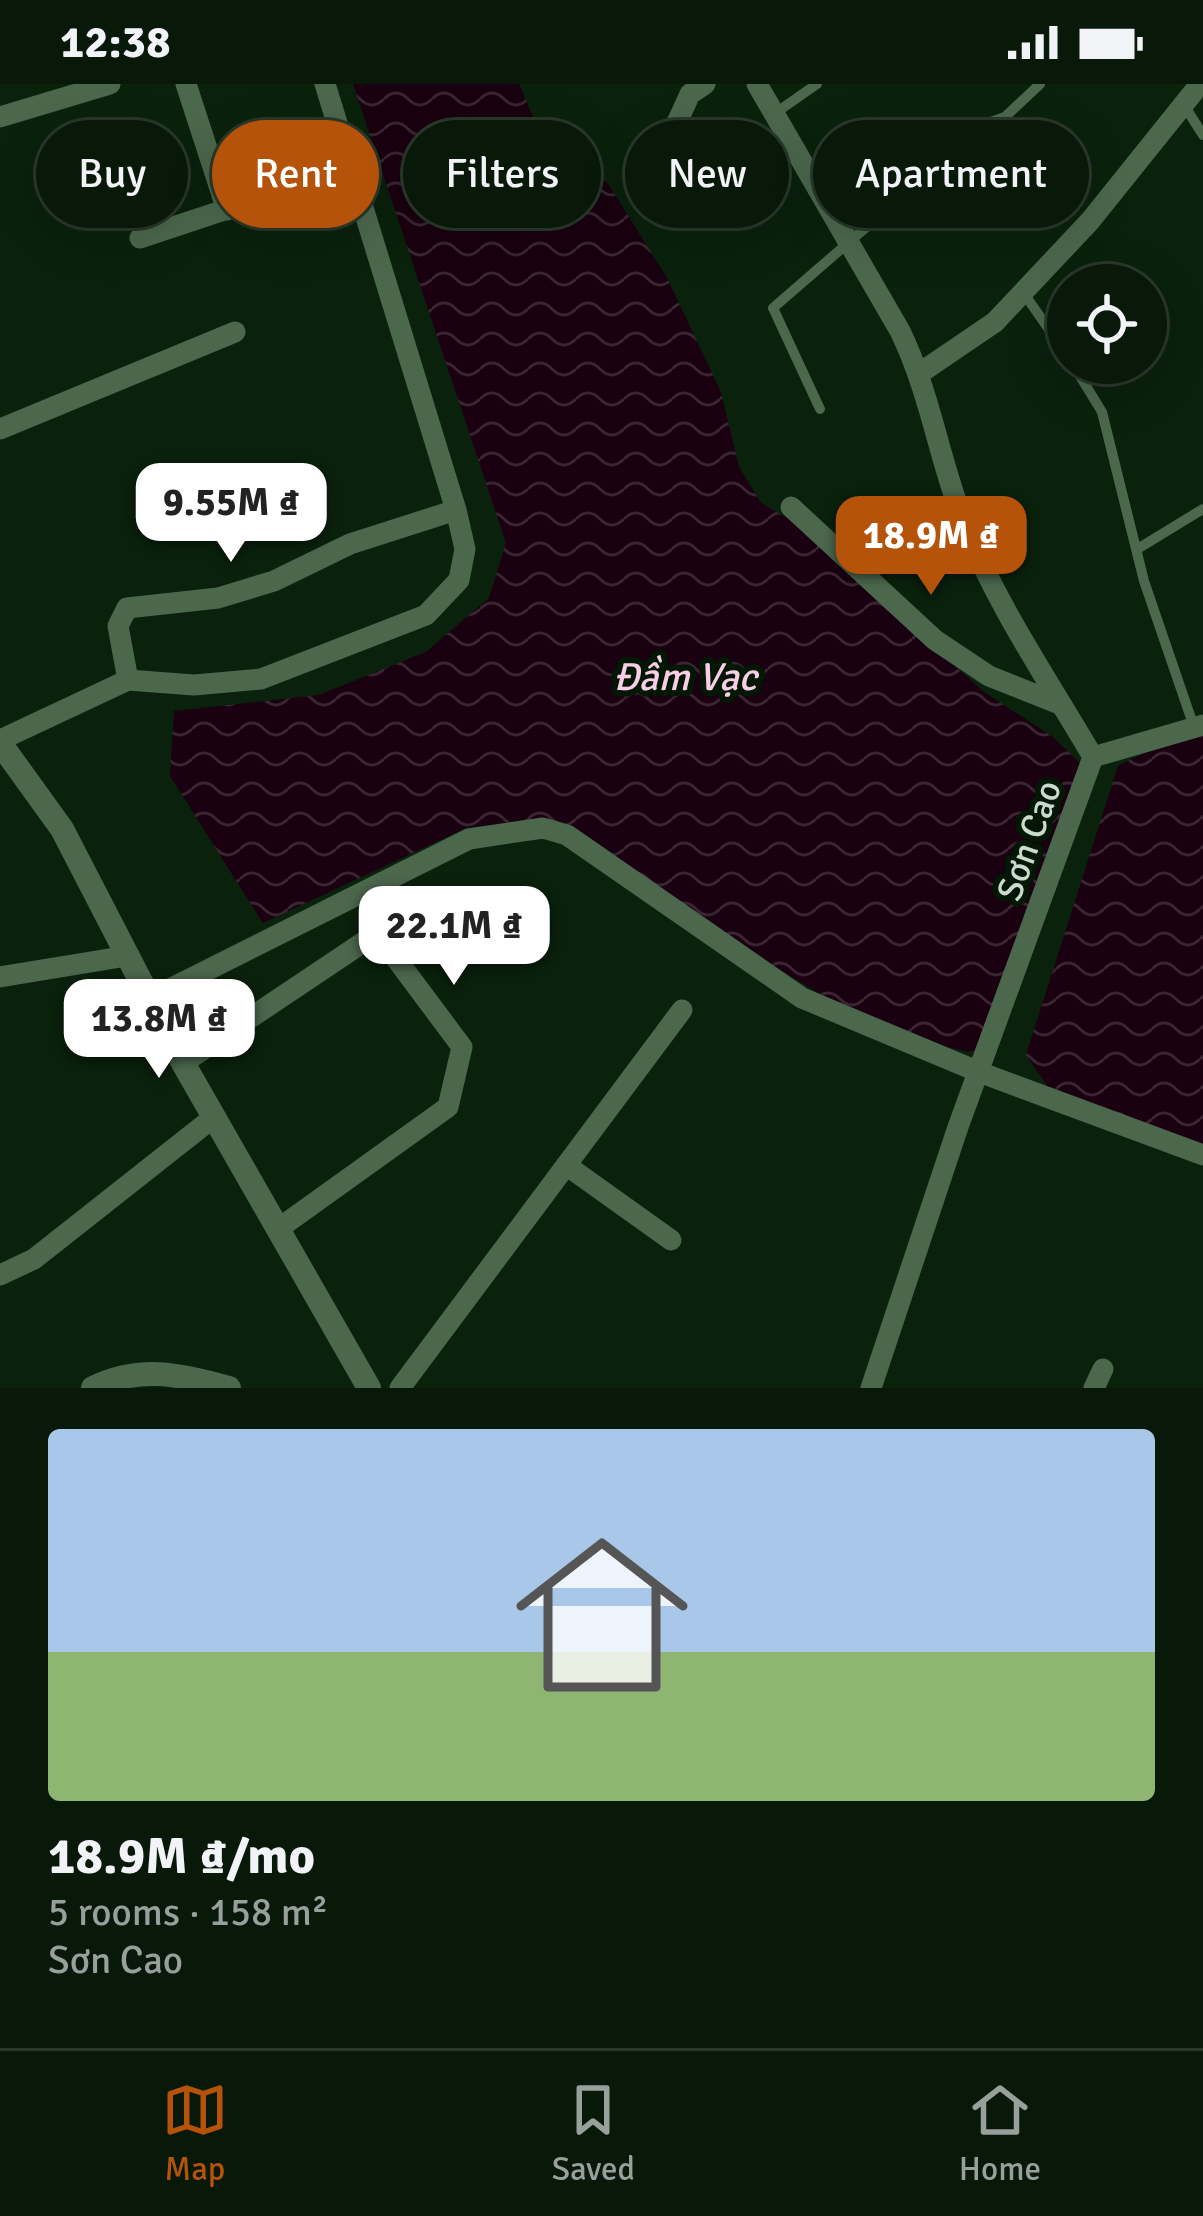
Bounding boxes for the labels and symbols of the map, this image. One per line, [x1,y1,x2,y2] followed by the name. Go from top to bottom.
[120,463,342,565] pin: 9.55M ₫
[820,496,1042,598] pin: 18.9M ₫
[613,653,760,701] water label: Đầm Vạc
[987,774,1072,907] street label: Sơn Cao
[343,886,565,988] pin: 22.1M ₫
[48,979,270,1081] pin: 13.8M ₫

